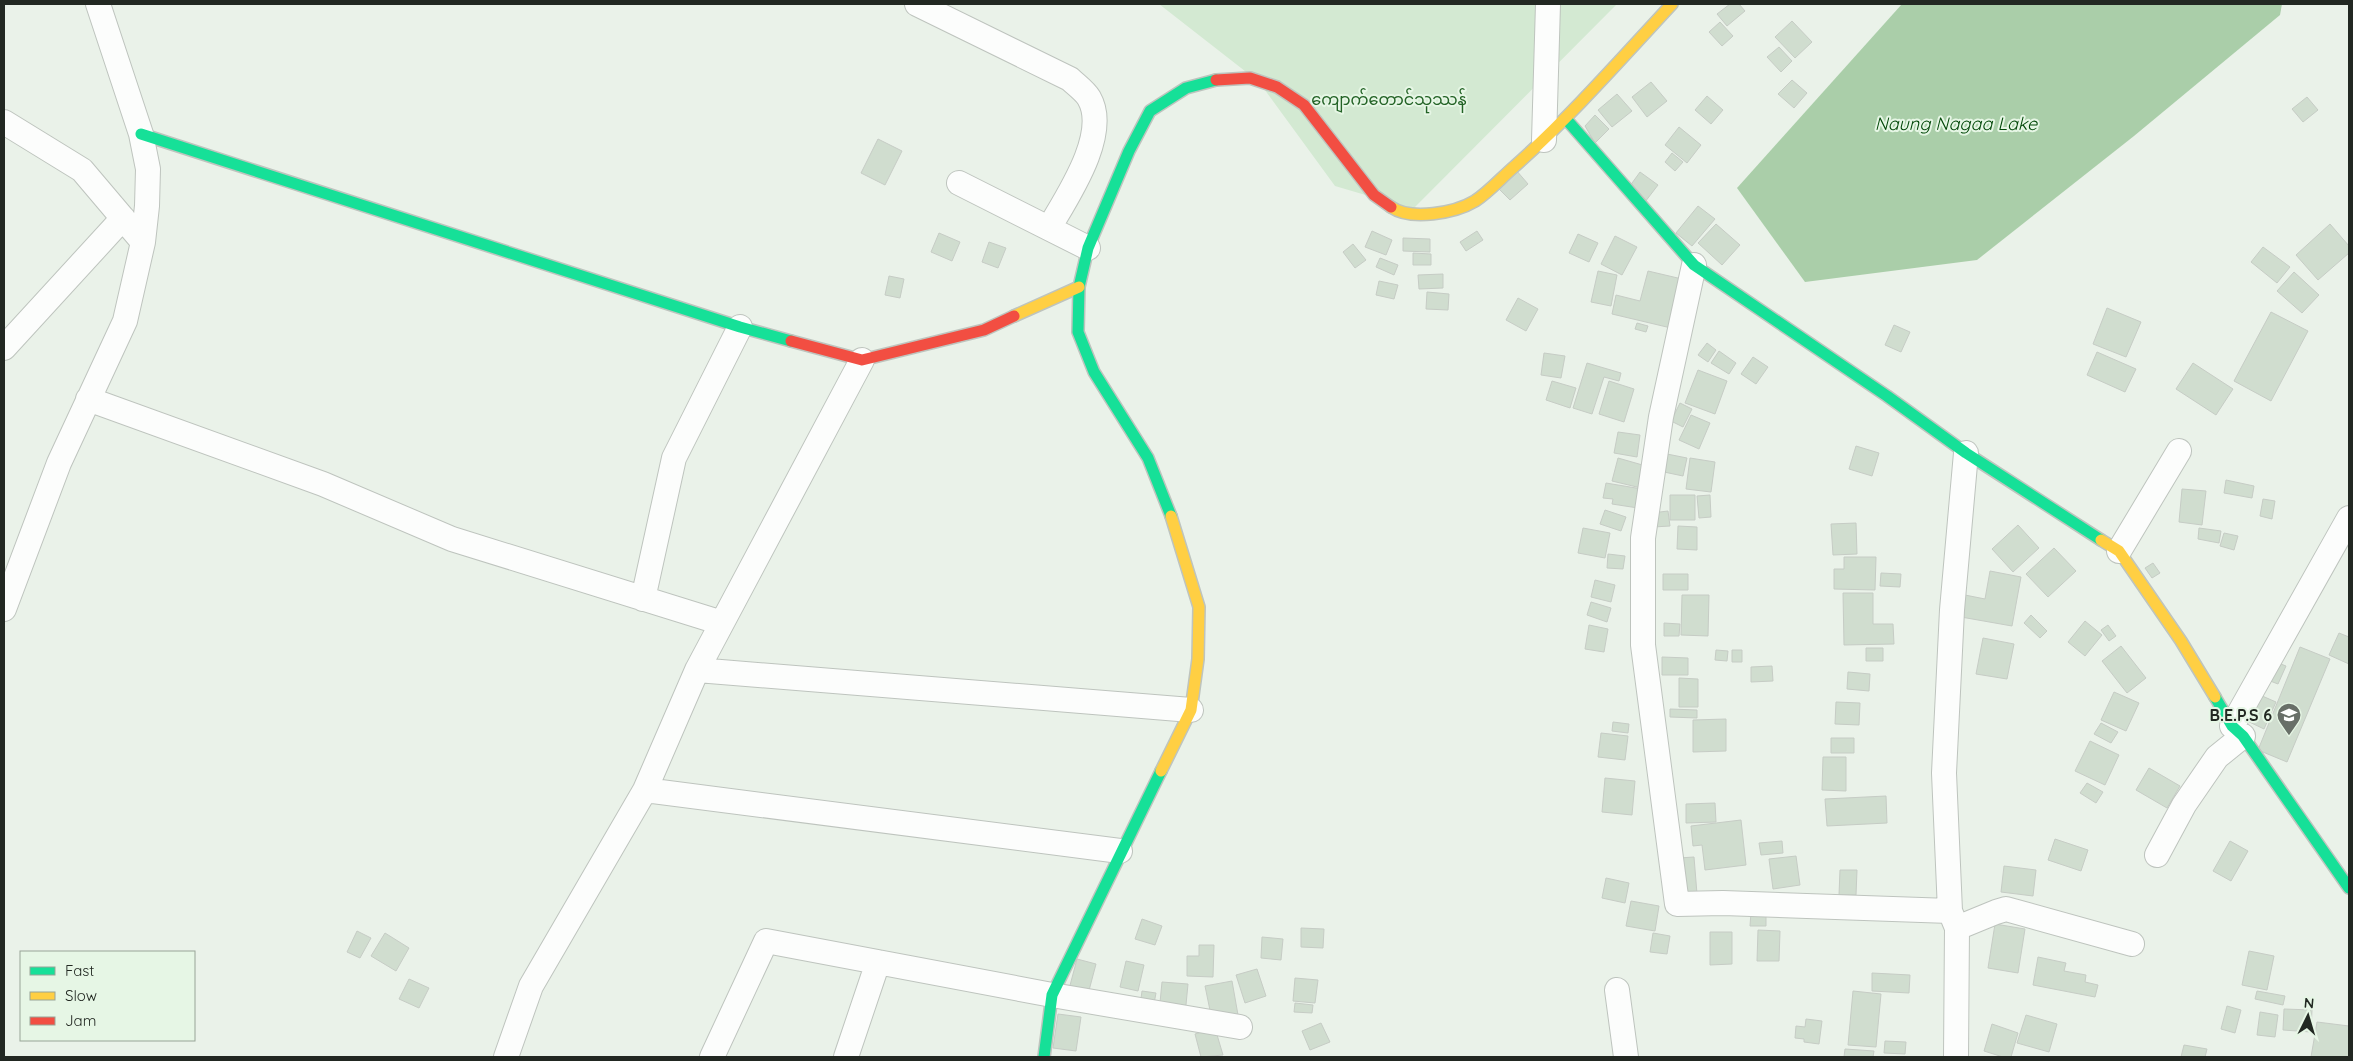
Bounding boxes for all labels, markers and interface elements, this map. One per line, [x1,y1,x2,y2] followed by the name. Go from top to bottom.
[1311,88,1467,114] park label: ကျောက်တောင်သုဿန်
[1875,112,2038,135] water label: Naung Nagaa Lake
[2276,702,2302,736] school or university icon: B.E.P.S 6
[2209,705,2272,725] place label: B.E.P.S 6
[20,951,195,1041] legend
[65,961,94,980] text: Fast
[65,986,97,1005] text: Slow
[2283,991,2333,1041] north arrow
[2303,994,2315,1012] text: N
[65,1011,96,1030] text: Jam

